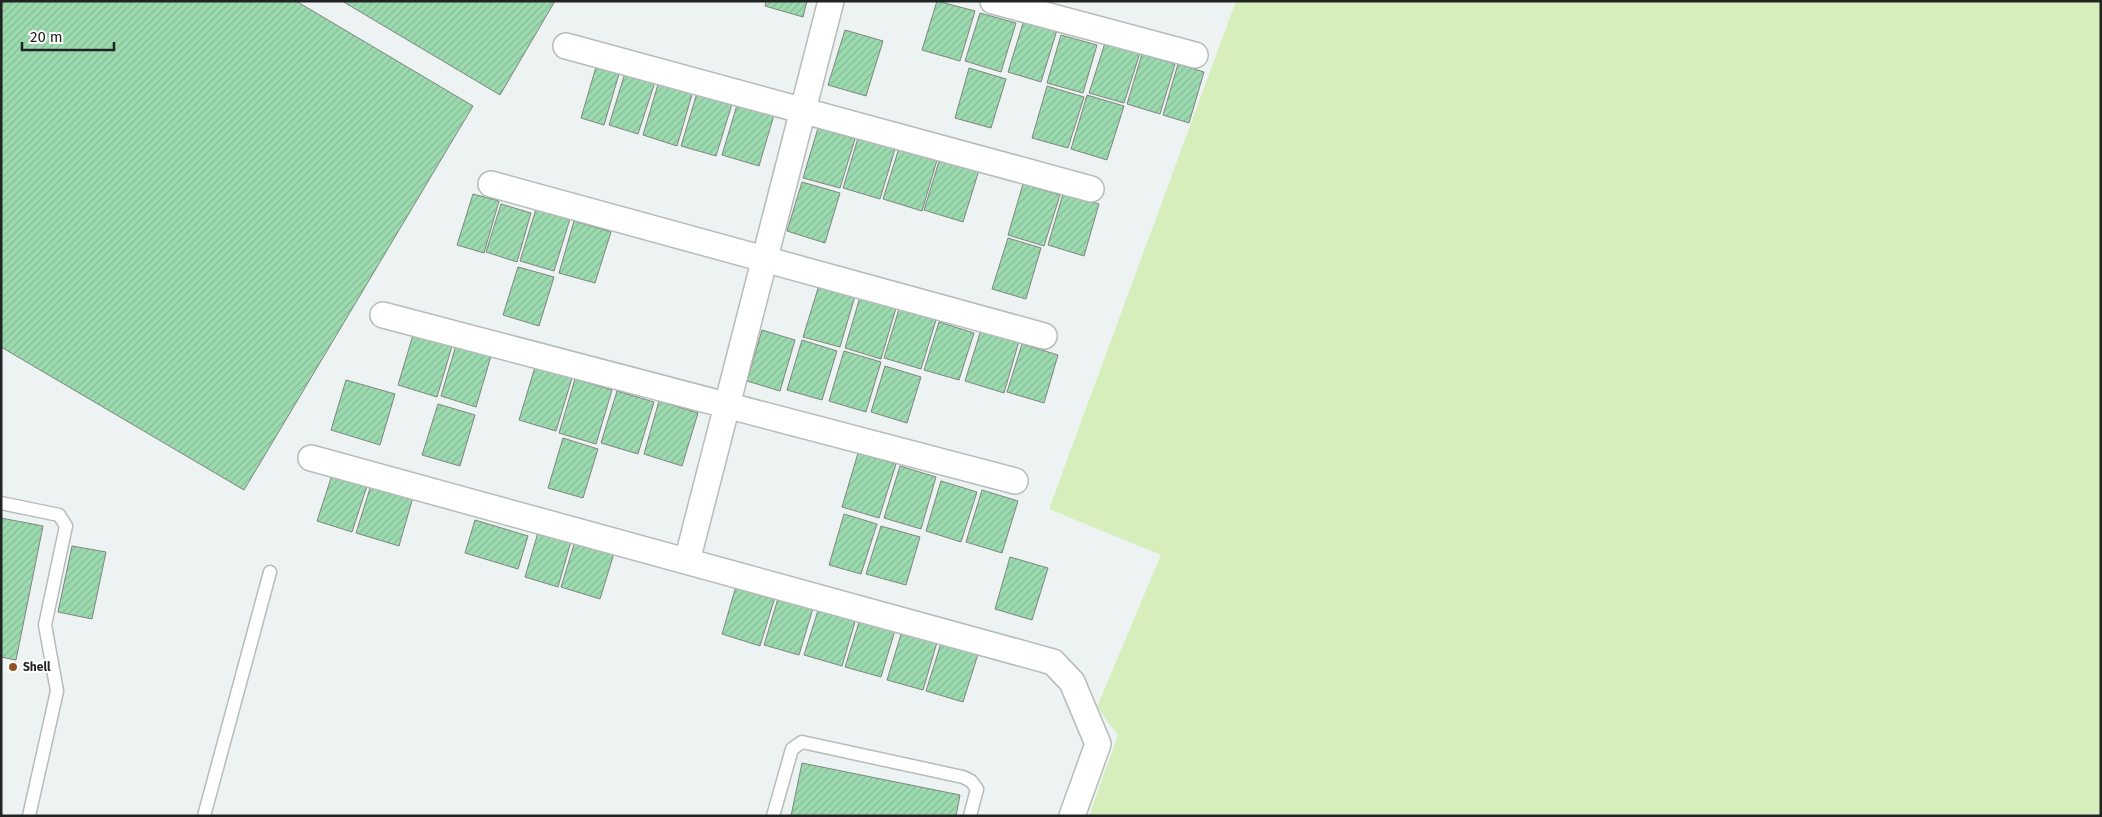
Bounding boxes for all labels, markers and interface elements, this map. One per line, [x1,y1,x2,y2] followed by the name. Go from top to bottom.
[22,20,115,52] scale bar
[30,28,63,46] text: 20 m
[23,660,51,674] place label: Shell
[7,661,19,673] marker: Shell

